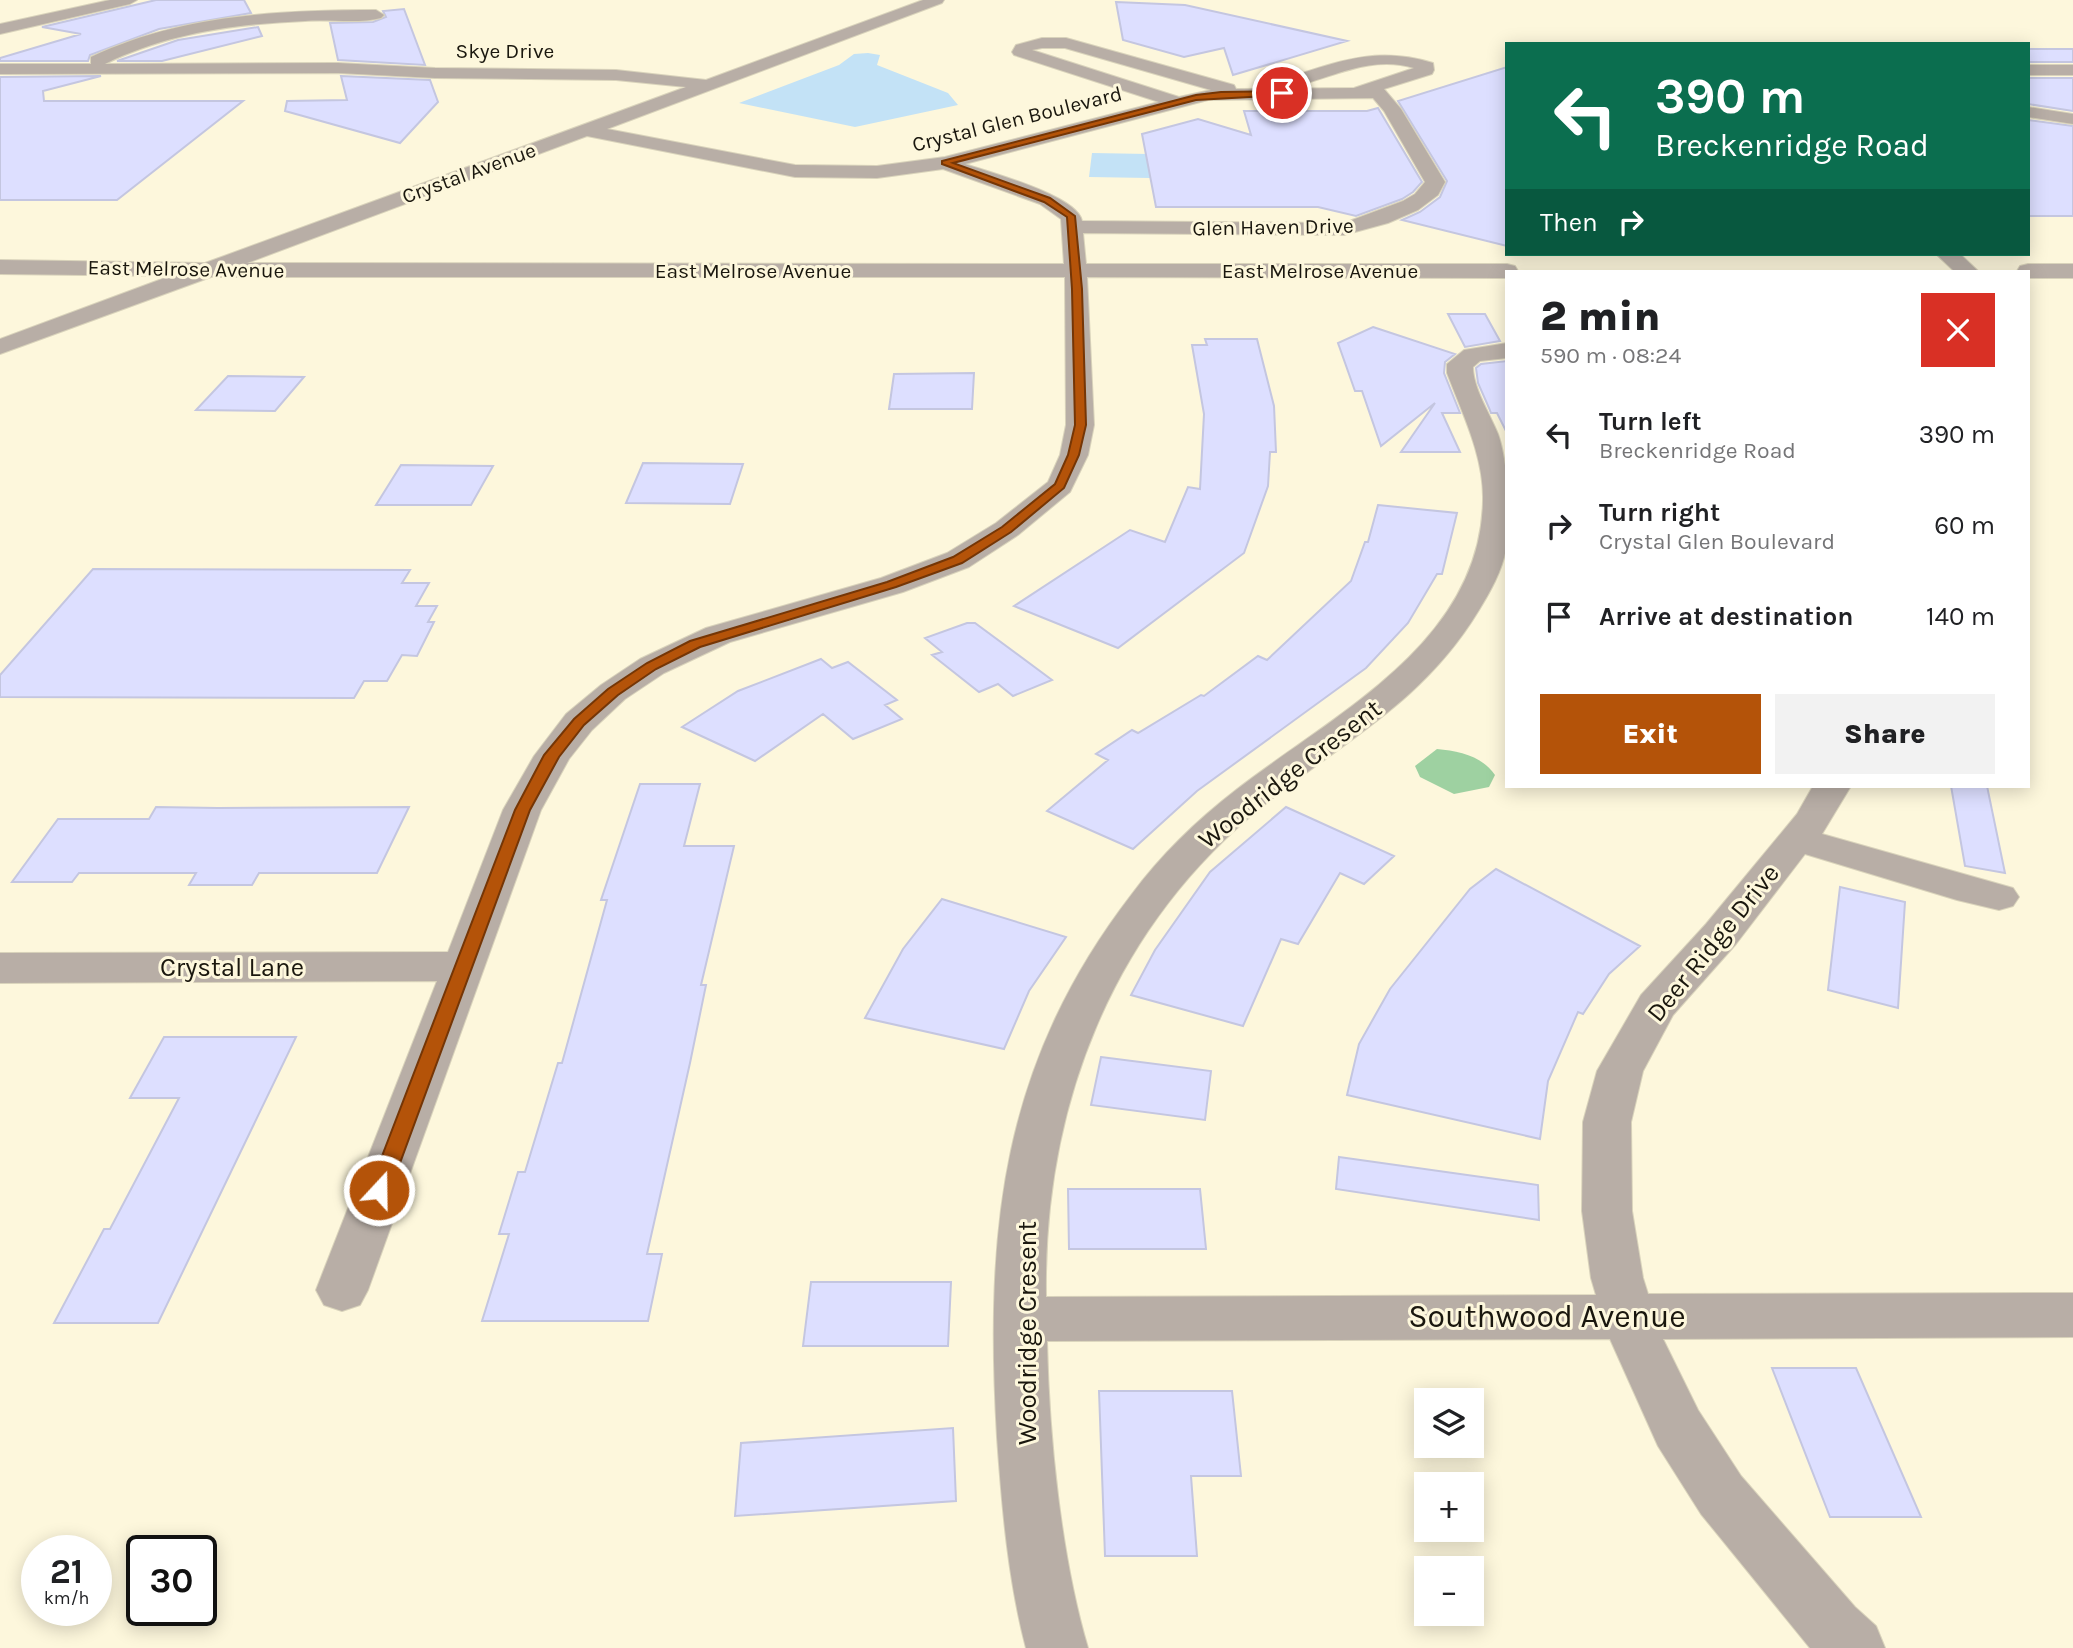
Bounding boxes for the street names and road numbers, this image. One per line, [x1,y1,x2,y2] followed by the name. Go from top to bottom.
[456,39,554,63] street label: Skye Drive
[910,81,1124,157] street label: Crystal Glen Boulevard
[399,138,539,208] street label: Crystal Avenue
[1192,214,1354,240] street label: Glen Haven Drive
[87,255,285,283] street label: East Melrose Avenue
[655,259,851,283] street label: East Melrose Avenue
[1222,259,1418,283] street label: East Melrose Avenue
[1192,693,1388,855] street label: Woodridge Cresent
[1640,858,1786,1028] street label: Deer Ridge Drive
[160,952,304,983] street label: Crystal Lane
[1012,1221,1043,1445] street label: Woodridge Cresent
[1408,1298,1686,1335] street label: Southwood Avenue

